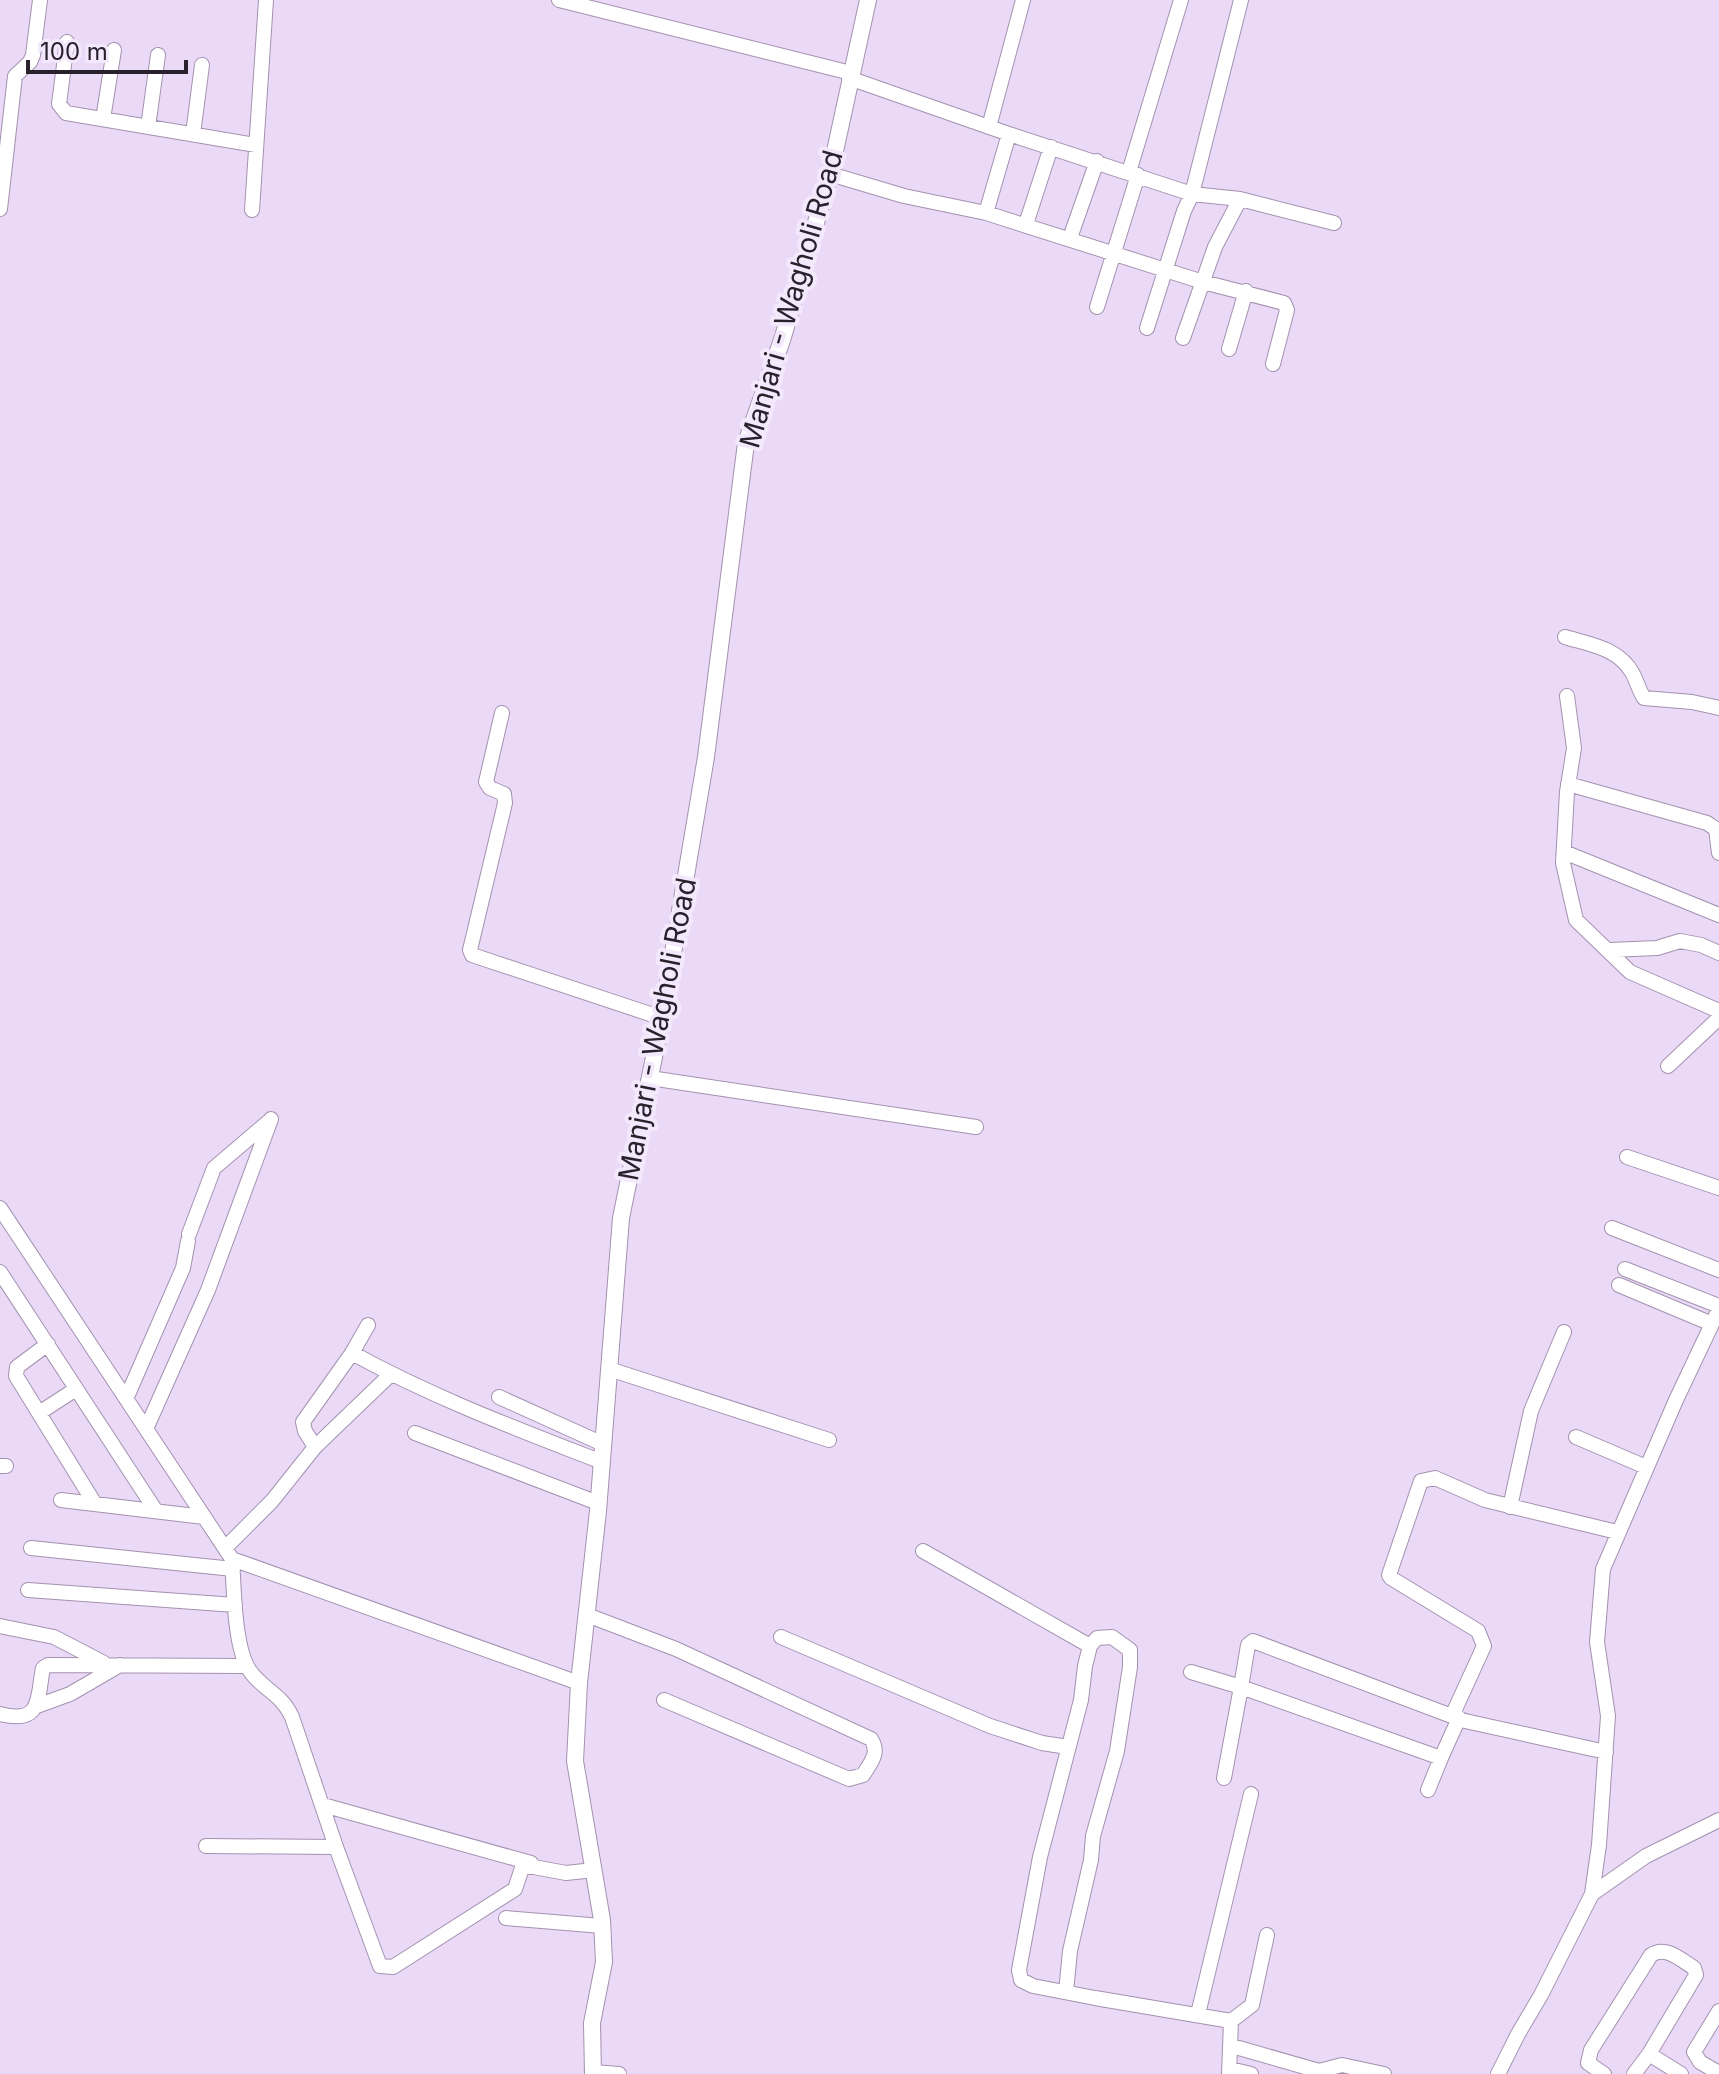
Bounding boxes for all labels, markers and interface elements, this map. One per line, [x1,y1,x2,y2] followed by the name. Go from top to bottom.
[28,24,186,74] scale bar
[40,37,108,66] text: 100 m
[732,146,850,452] street label: Manjari - Wagholi Road
[611,875,703,1183] street label: Manjari - Wagholi Road

